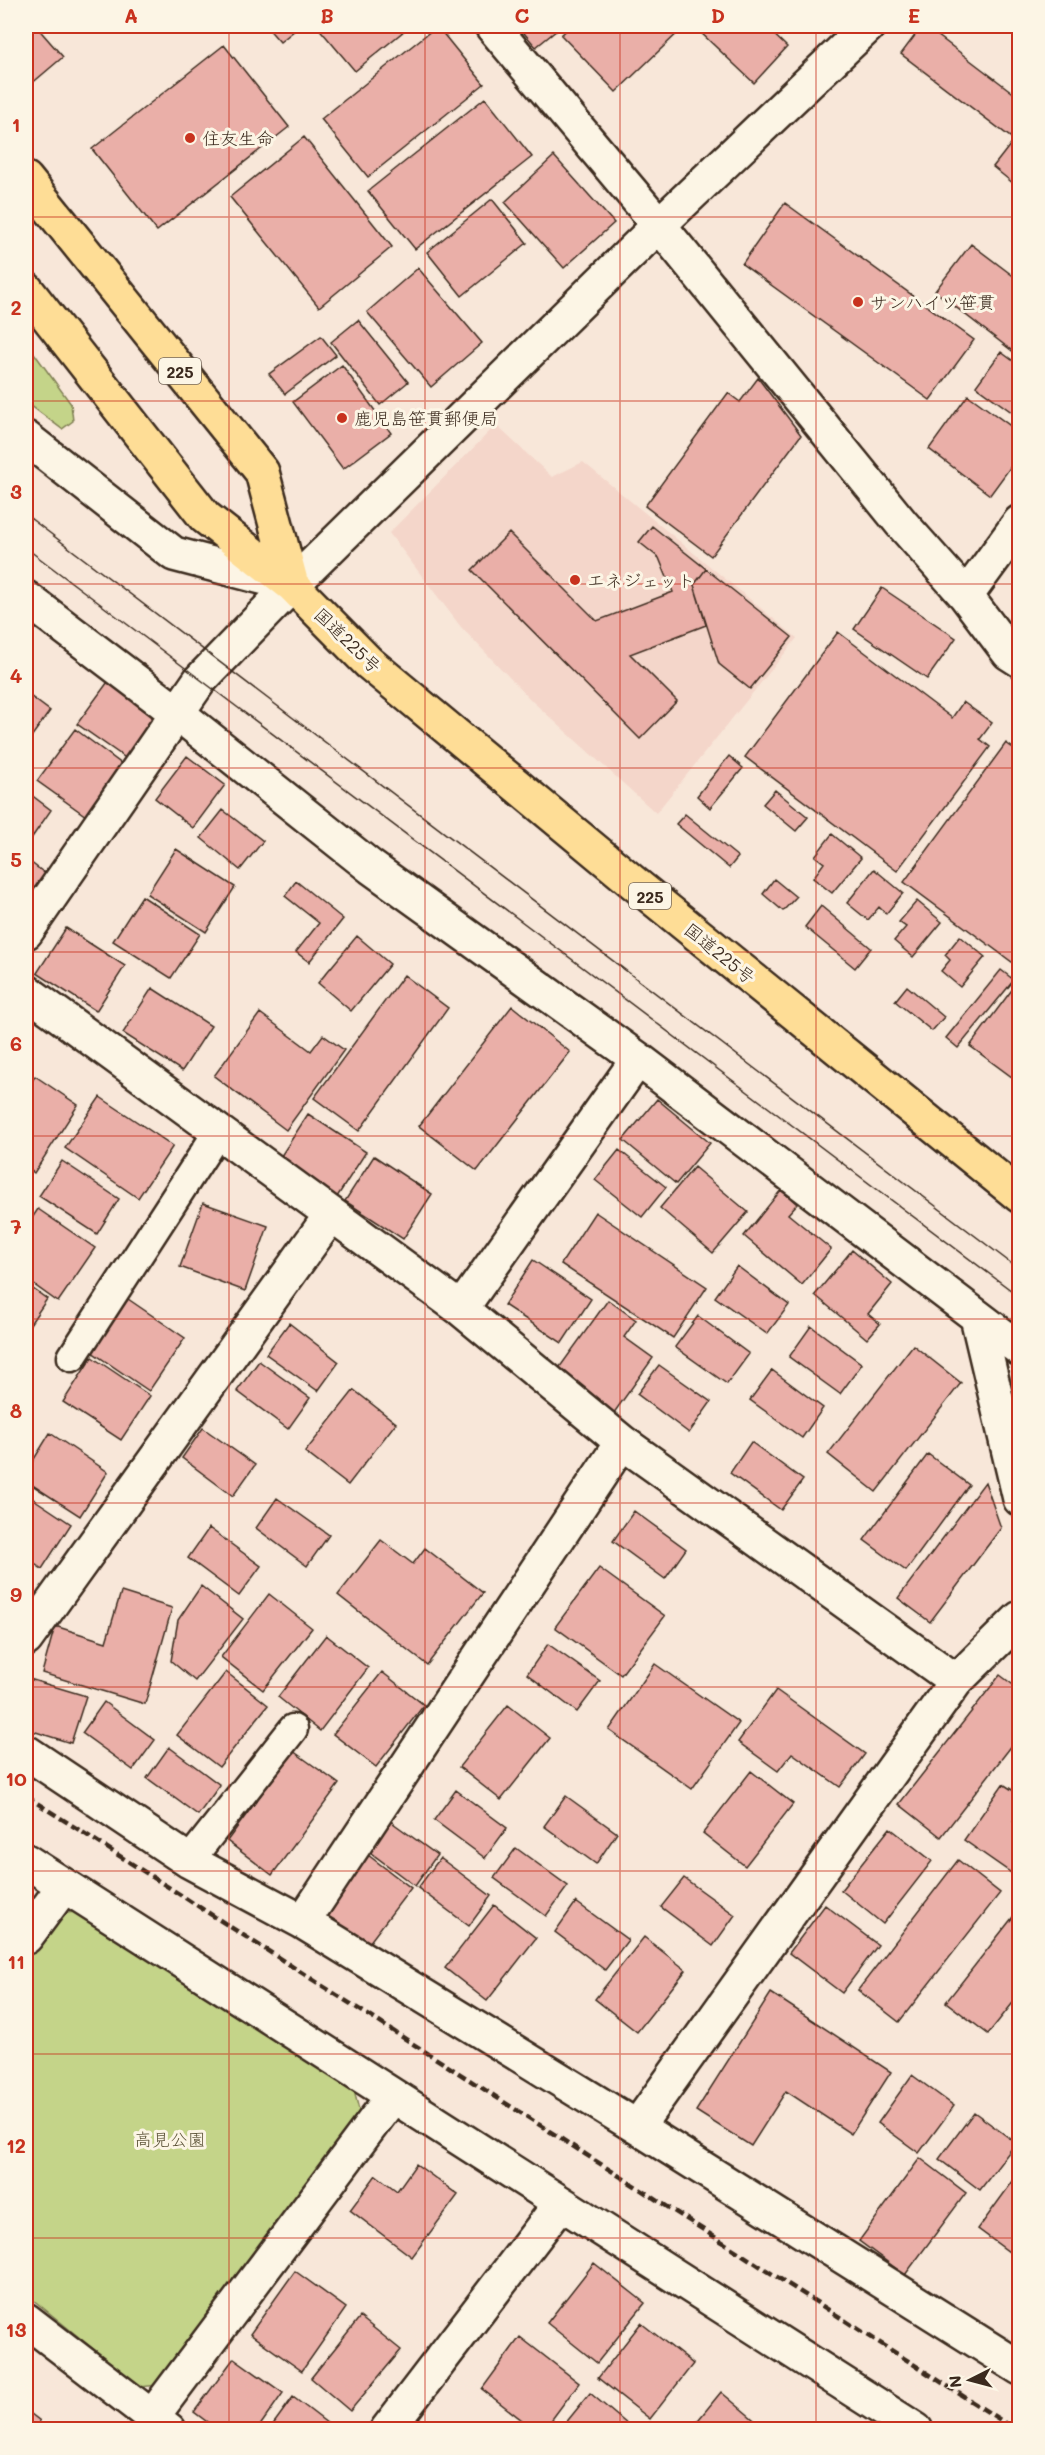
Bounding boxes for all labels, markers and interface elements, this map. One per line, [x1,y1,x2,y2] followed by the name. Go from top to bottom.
[124,2,138,28] text: A
[320,2,334,28] text: B
[515,2,530,28] text: C
[711,2,725,28] text: D
[908,2,920,28] text: E
[12,111,20,137] text: 1
[202,126,274,150] place label: 住友生命
[183,131,197,145] marker: 住友生命
[870,290,995,314] place label: サンハイツ笹貫
[10,294,22,320] text: 2
[851,295,865,309] marker: サンハイツ笹貫
[159,358,201,384] road number: 225
[354,406,498,430] place label: 鹿児島笹貫郵便局
[335,411,349,425] marker: 鹿児島笹貫郵便局
[10,478,22,504] text: 3
[587,568,695,592] place label: エネジェット
[568,573,582,587] marker: エネジェット
[309,602,387,678] street label: 国道225号
[10,662,23,688] text: 4
[10,846,22,872] text: 5
[629,883,671,909] road number: 225
[680,917,760,989] street label: 国道225号
[10,1030,22,1056] text: 6
[10,1213,22,1239] text: 7
[10,1397,22,1423] text: 8
[10,1581,22,1607] text: 9
[5,1765,27,1791] text: 10
[7,1948,25,1974] text: 11
[134,2127,206,2151] park label: 高見公園
[6,2132,26,2158] text: 12
[6,2316,26,2342] text: 13
[940,2350,1000,2410] north arrow
[944,2374,966,2389] text: N

